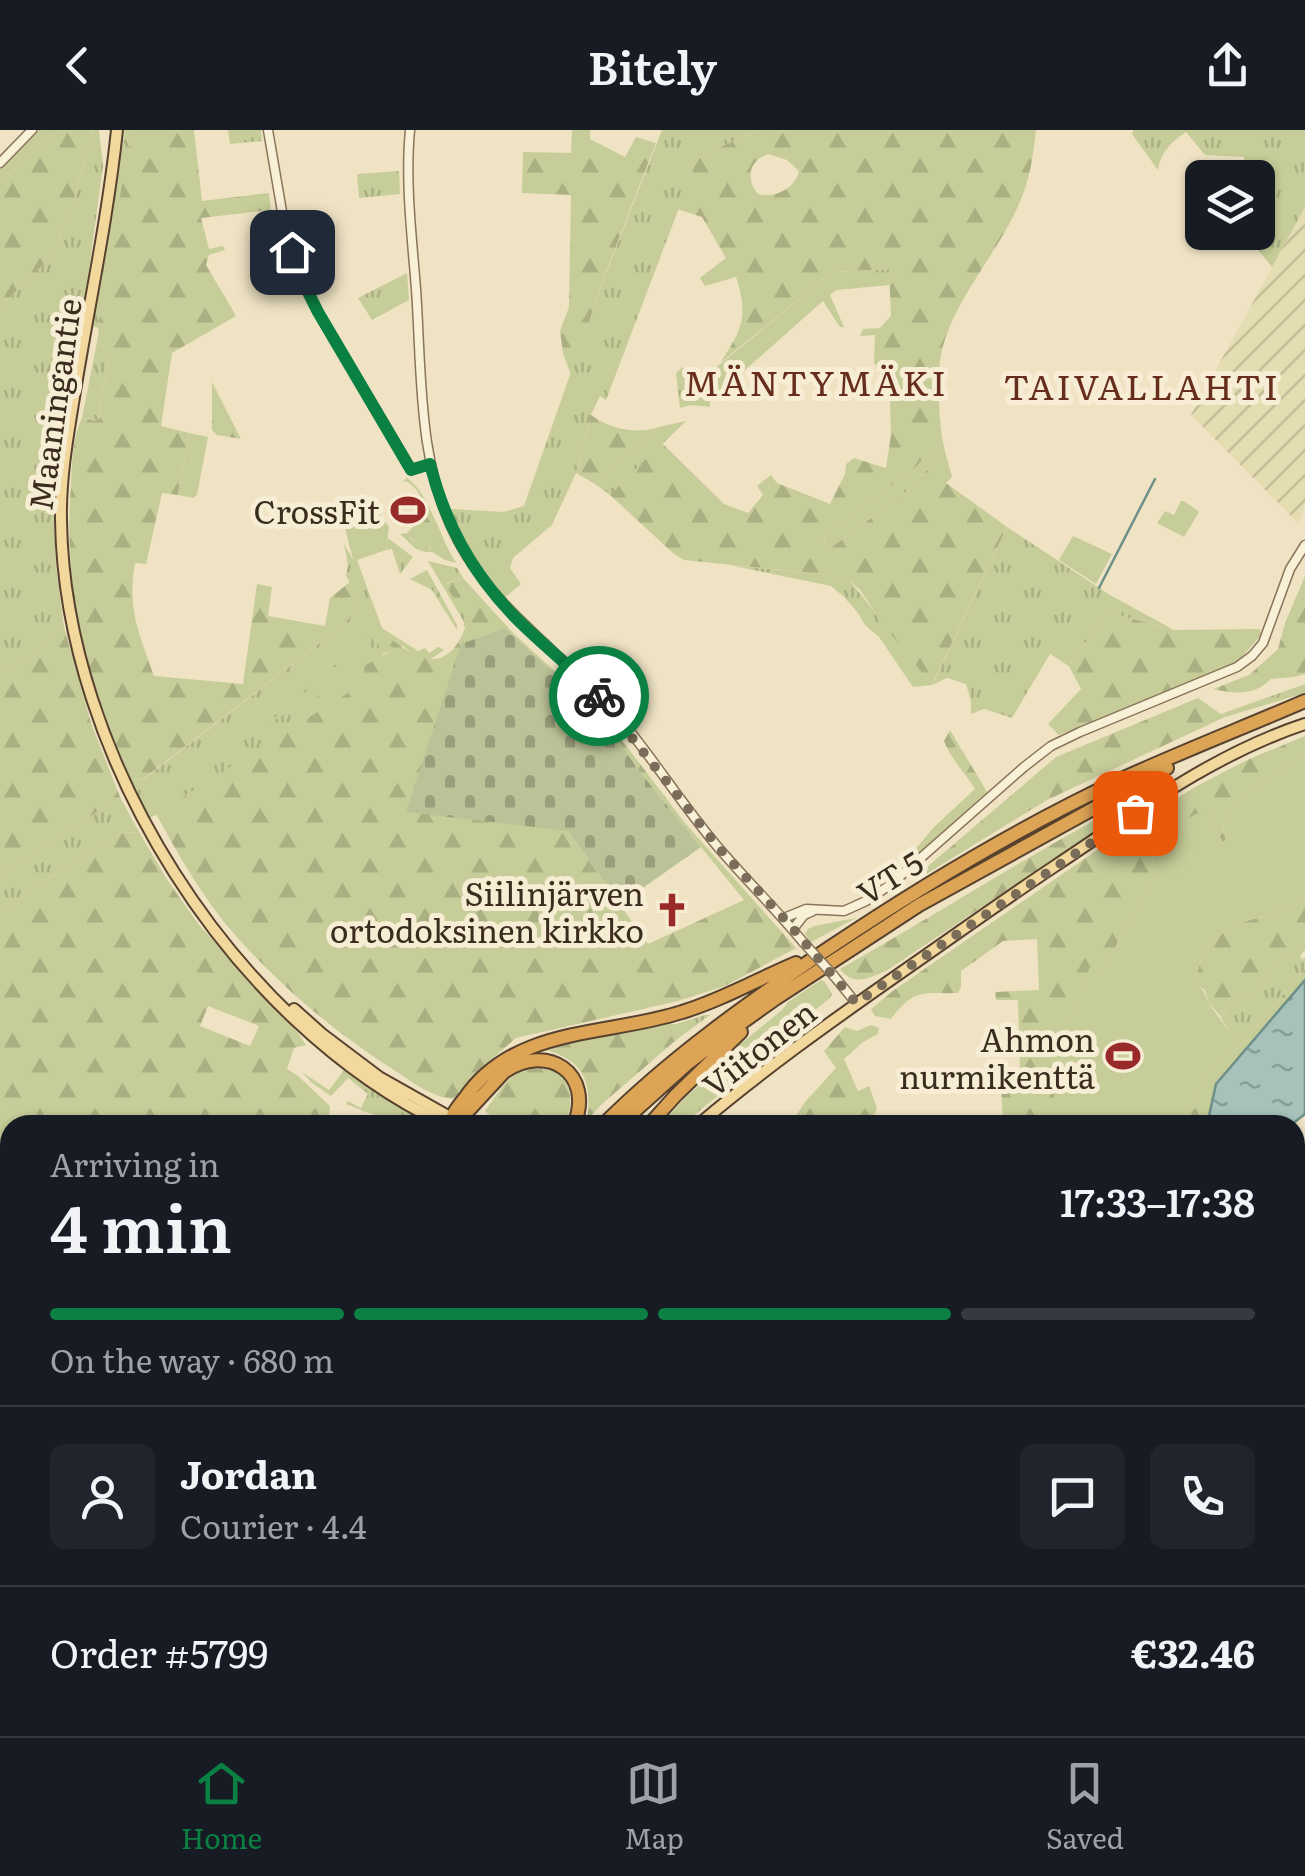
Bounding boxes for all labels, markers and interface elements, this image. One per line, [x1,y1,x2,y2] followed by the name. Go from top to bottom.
[588,32,717,99] text: Bitely
[50,38,105,93] icon: back
[1200,38,1255,93] icon: share
[1185,160,1275,250] map controls
[1185,160,1275,250] button: layers
[250,210,335,295] pin
[265,225,320,280] icon: home
[14,295,92,513] street label: Maaningantie
[684,355,948,407] district label: MÄNTYMÄKI
[1004,359,1280,411] district label: TAIVALLAHTI
[253,486,380,534] place label: CrossFit
[389,491,427,529] sports icon: CrossFit
[549,646,649,746] courier
[572,669,627,724] icon: bike
[1093,771,1178,856] pin
[1108,786,1163,841] icon: bag
[847,837,931,915] street label: VT 5
[330,868,644,953] place label: Siilinjärven ortodoksinen kirkko
[653,891,691,929] church icon: Siilinjärven ortodoksinen kirkko
[691,987,825,1107] street label: Viitonen
[899,1014,1096,1099] place label: Ahmon nurmikenttä
[1104,1037,1142,1075] sports icon: Ahmon nurmikenttä
[50,1139,220,1187] text: Arriving in
[1060,1172,1255,1229] text: 17:33–17:38
[50,1176,232,1273] text: 4 min
[50,1335,334,1383] text: On the way · 680 m
[50,1444,155,1549] button: person
[180,1444,317,1501] text: Jordan
[1020,1444,1125,1549] button: chat
[1150,1444,1255,1549] button: phone
[180,1501,367,1549] text: Courier · 4.4
[50,1623,268,1680] text: Order #5799
[1131,1623,1255,1680] text: €32.46
[181,1756,262,1858] tab: Home
[624,1756,684,1858] tab: Map
[1046,1756,1124,1858] tab: Saved

